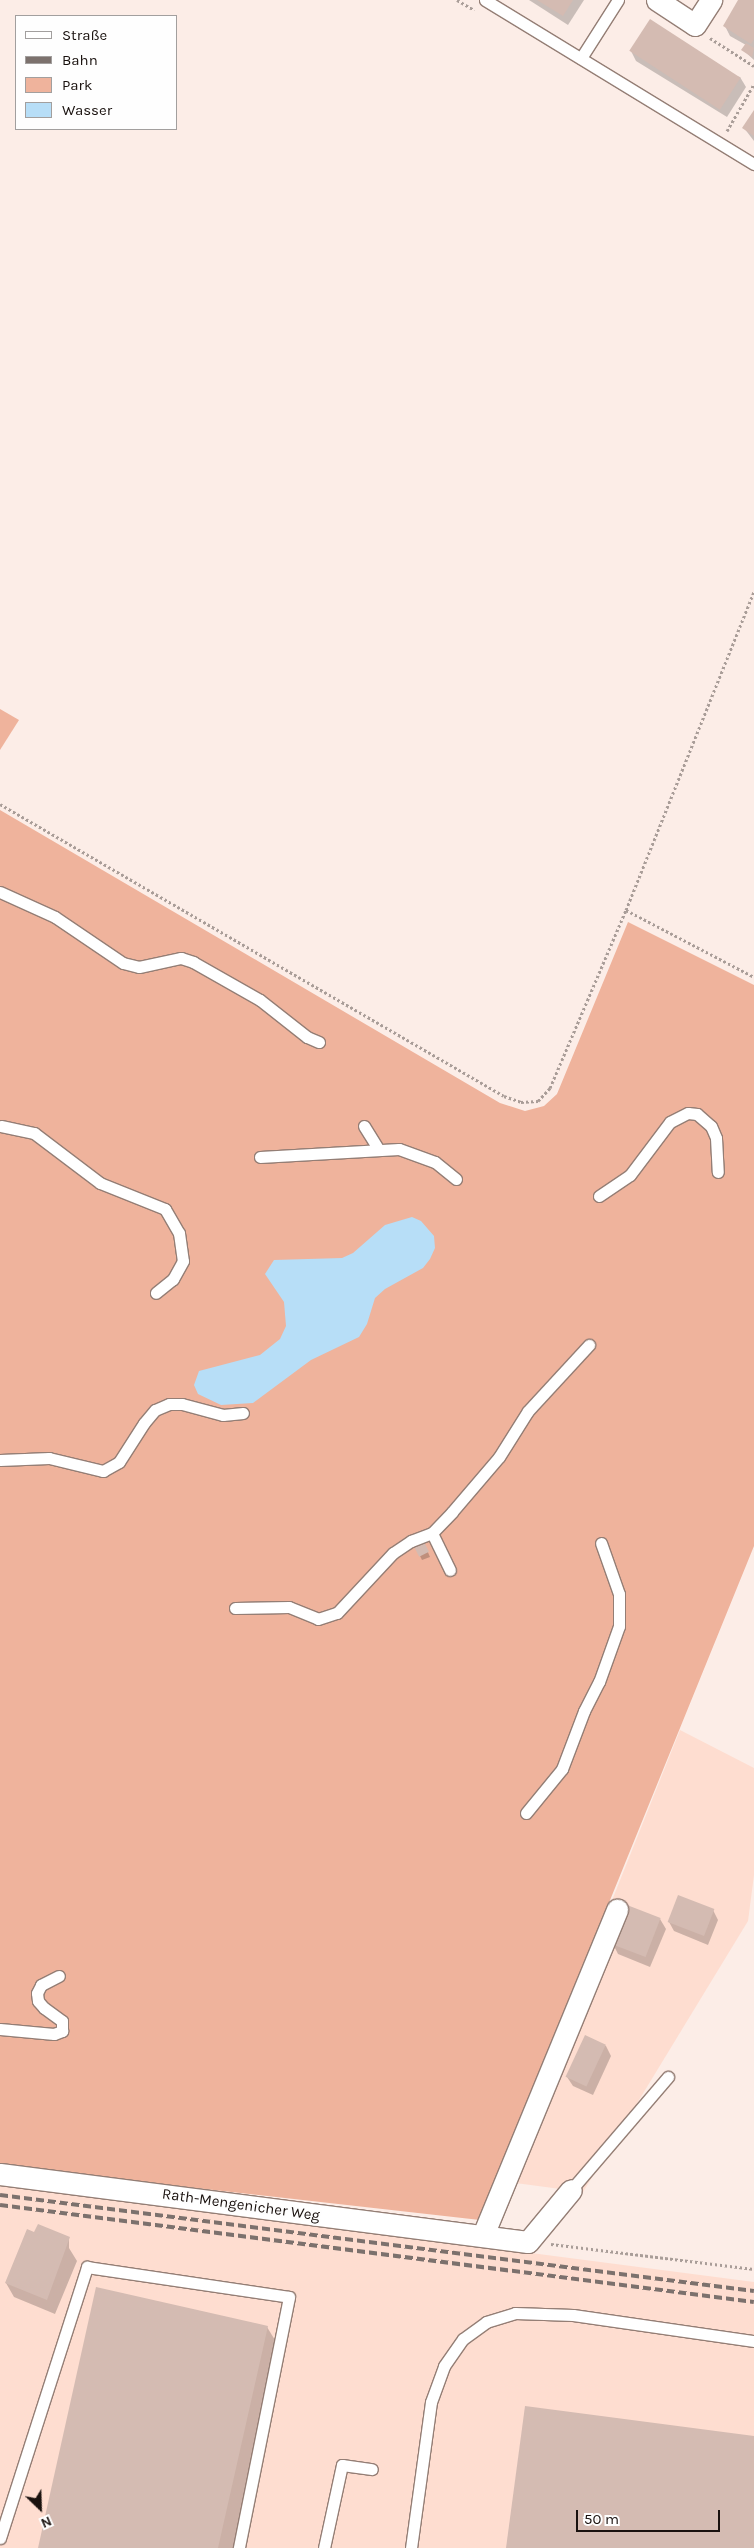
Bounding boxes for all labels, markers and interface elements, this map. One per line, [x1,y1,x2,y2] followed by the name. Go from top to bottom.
[15,15,178,130] legend
[62,26,107,44] text: Straße
[62,51,98,69] text: Bahn
[62,76,92,94] text: Park
[62,101,112,119] text: Wasser
[161,2185,321,2225] street label: Rath-Mengenicher Weg
[15,2483,65,2533] north arrow
[579,2500,723,2532] scale bar
[584,2510,619,2528] text: 50 m
[38,2512,54,2532] text: N

